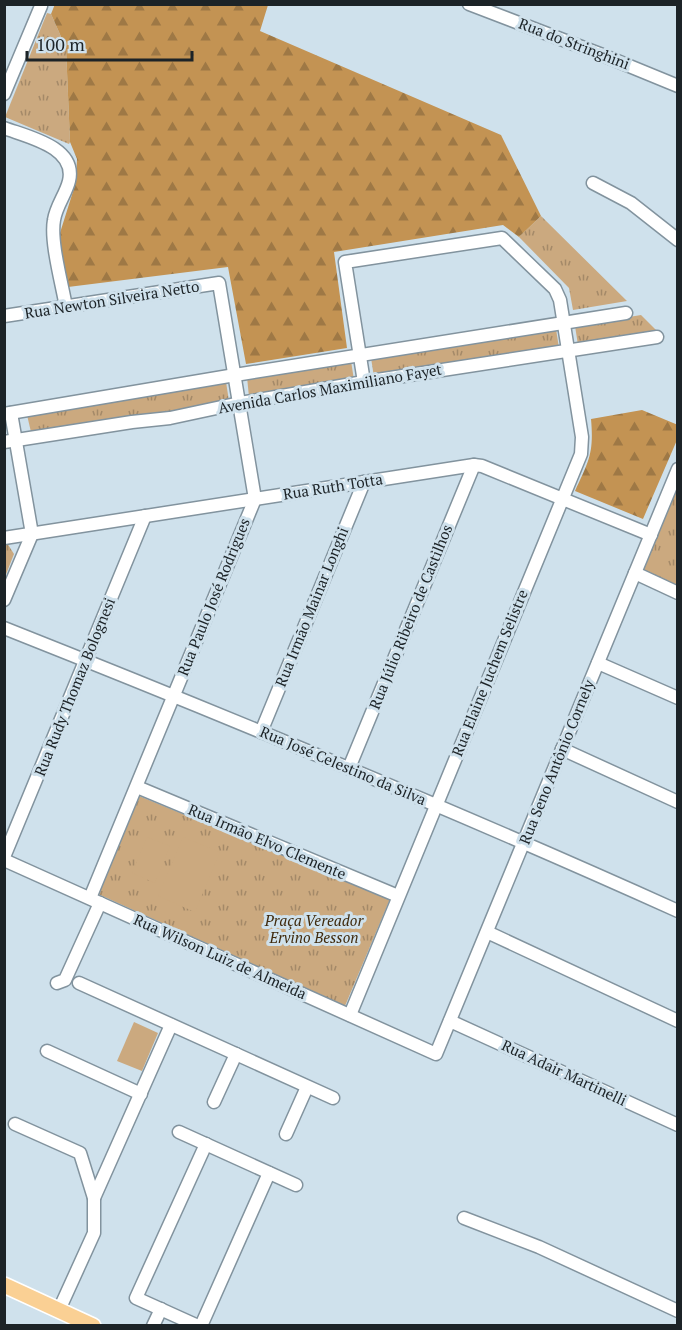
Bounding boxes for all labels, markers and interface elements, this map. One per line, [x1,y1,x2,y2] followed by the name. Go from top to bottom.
[516,13,633,73] street label: Rua do Stringhini
[27,24,192,62] scale bar
[36,32,85,56] text: 100 m
[23,275,201,323] street label: Rua Newton Silveira Netto
[216,358,444,418] street label: Avenida Carlos Maximiliano Fayet
[282,468,385,504] street label: Rua Ruth Totta
[172,515,254,679] street label: Rua Paulo José Rodrigues
[364,521,456,712] street label: Rua Júlio Ribeiro de Castilhos
[270,524,352,689] street label: Rua Irmão Mainar Longhi
[446,586,532,759] street label: Rua Elaine Juchem Selistre
[29,594,119,779] street label: Rua Rudy Thomaz Bolognesi
[514,676,598,847] street label: Rua Seno Antônio Cornely
[257,721,430,809] street label: Rua José Celestino da Silva
[185,799,349,883] street label: Rua Irmão Elvo Clemente
[131,909,310,1003] street label: Rua Wilson Luiz de Almeida
[264,910,364,947] park label: Praça Vereador Ervino Besson
[499,1034,630,1110] street label: Rua Adair Martinelli

